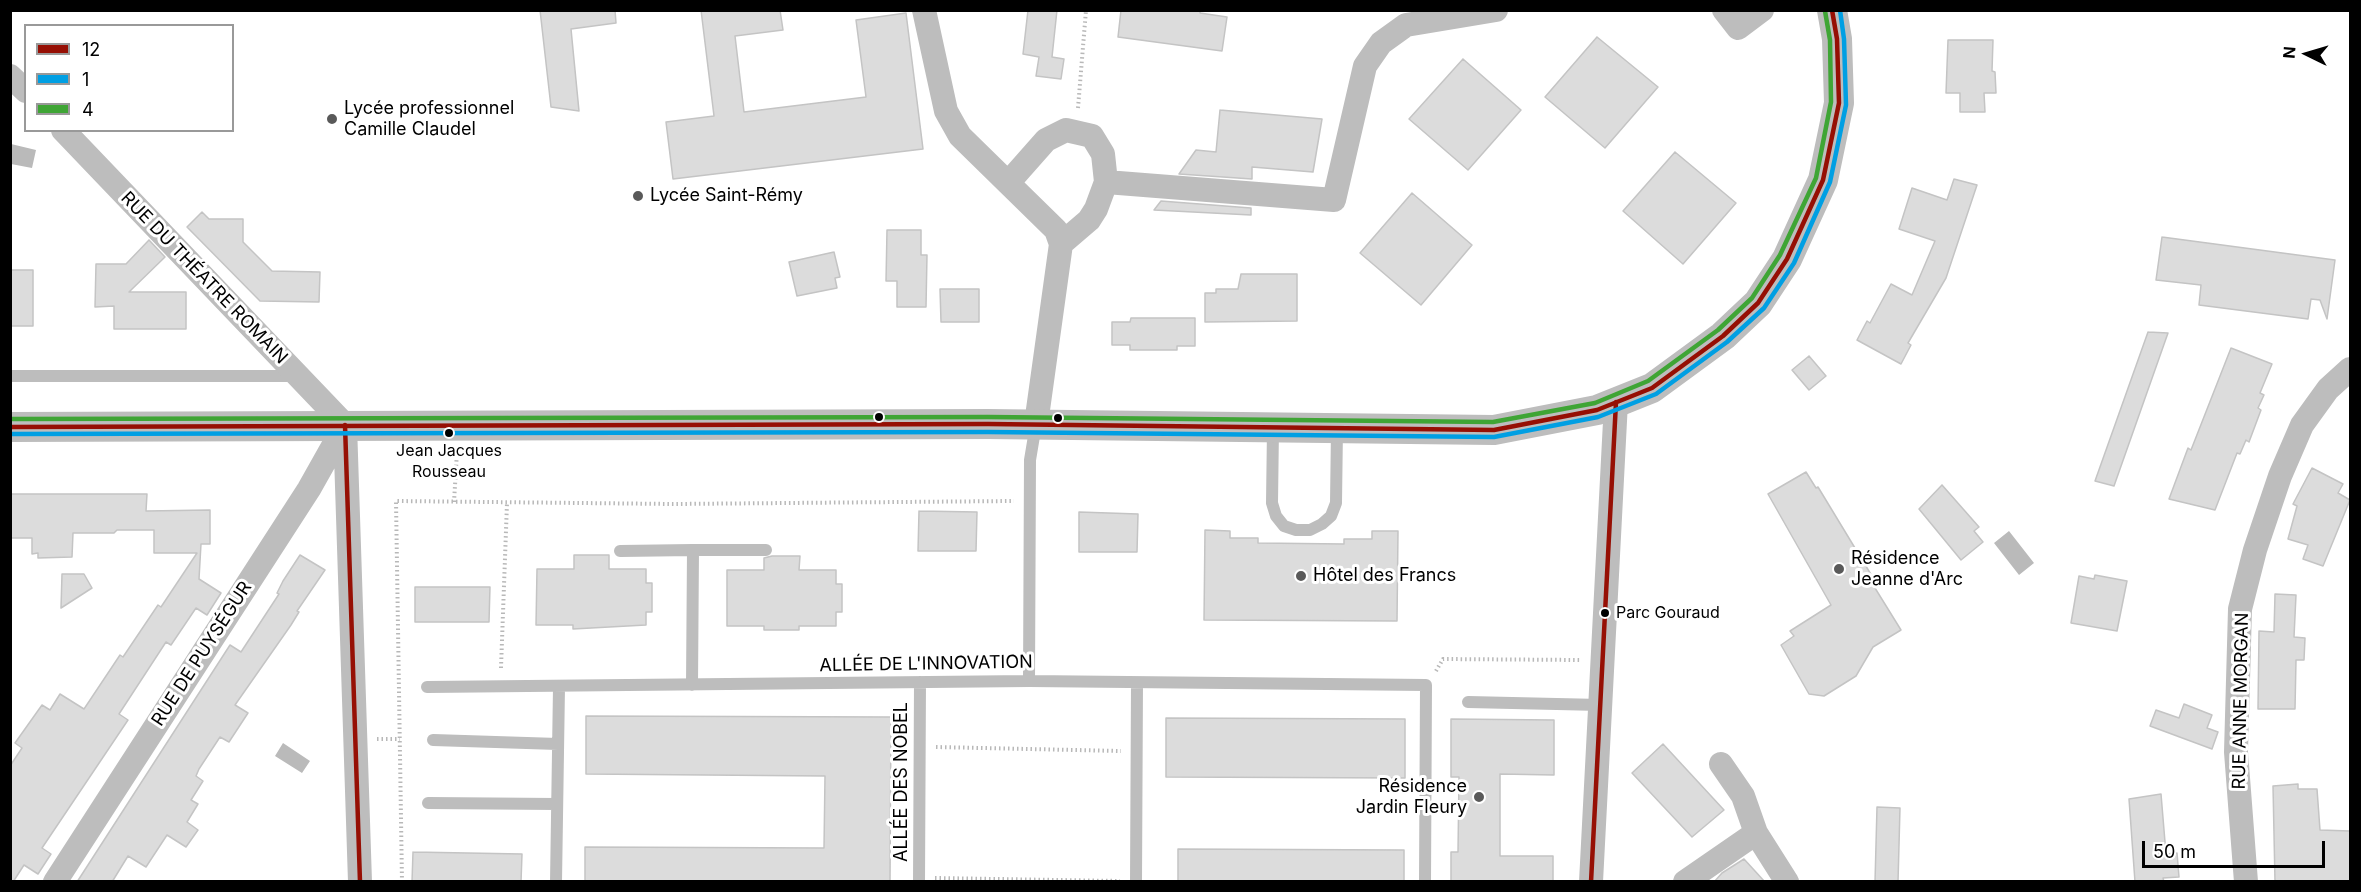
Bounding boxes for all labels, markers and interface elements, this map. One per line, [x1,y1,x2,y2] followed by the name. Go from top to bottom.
[24,24,234,132] legend
[2277,24,2337,84] north arrow
[82,39,100,60] text: 12
[2279,45,2300,59] text: N
[82,69,89,90] text: 1
[344,98,514,140] place label: Lycée professionnel Camille Claudel
[82,99,94,120] text: 4
[325,112,339,126] marker: Lycée professionnel Camille Claudel
[650,185,803,207] place label: Lycée Saint-Rémy
[116,188,292,368] street label: RUE DU THÉATRE ROMAIN
[631,189,645,203] marker: Lycée Saint-Rémy
[873,411,885,423] unlabelled marker
[1052,412,1064,424] unlabelled marker
[443,427,455,439] marker: Jean Jacques Rousseau
[396,441,502,479] place label: Jean Jacques Rousseau
[1851,548,1963,590] place label: Résidence Jeanne d'Arc
[1832,562,1846,576] marker: Résidence Jeanne d'Arc
[1313,565,1456,587] place label: Hôtel des Francs
[1294,569,1308,583] marker: Hôtel des Francs
[147,578,257,730] street label: RUE DE PUYSÉGUR
[1616,603,1720,623] place label: Parc Gouraud
[1599,607,1611,619] marker: Parc Gouraud
[2229,612,2253,790] street label: RUE ANNE MORGAN
[819,651,1033,677] street label: ALLÉE DE L'INNOVATION
[891,702,913,862] street label: ALLÉE DES NOBEL
[1356,776,1467,818] place label: Résidence Jardin Fleury
[1472,790,1486,804] marker: Résidence Jardin Fleury
[2145,829,2328,867] scale bar
[2153,841,2196,862] text: 50 m

